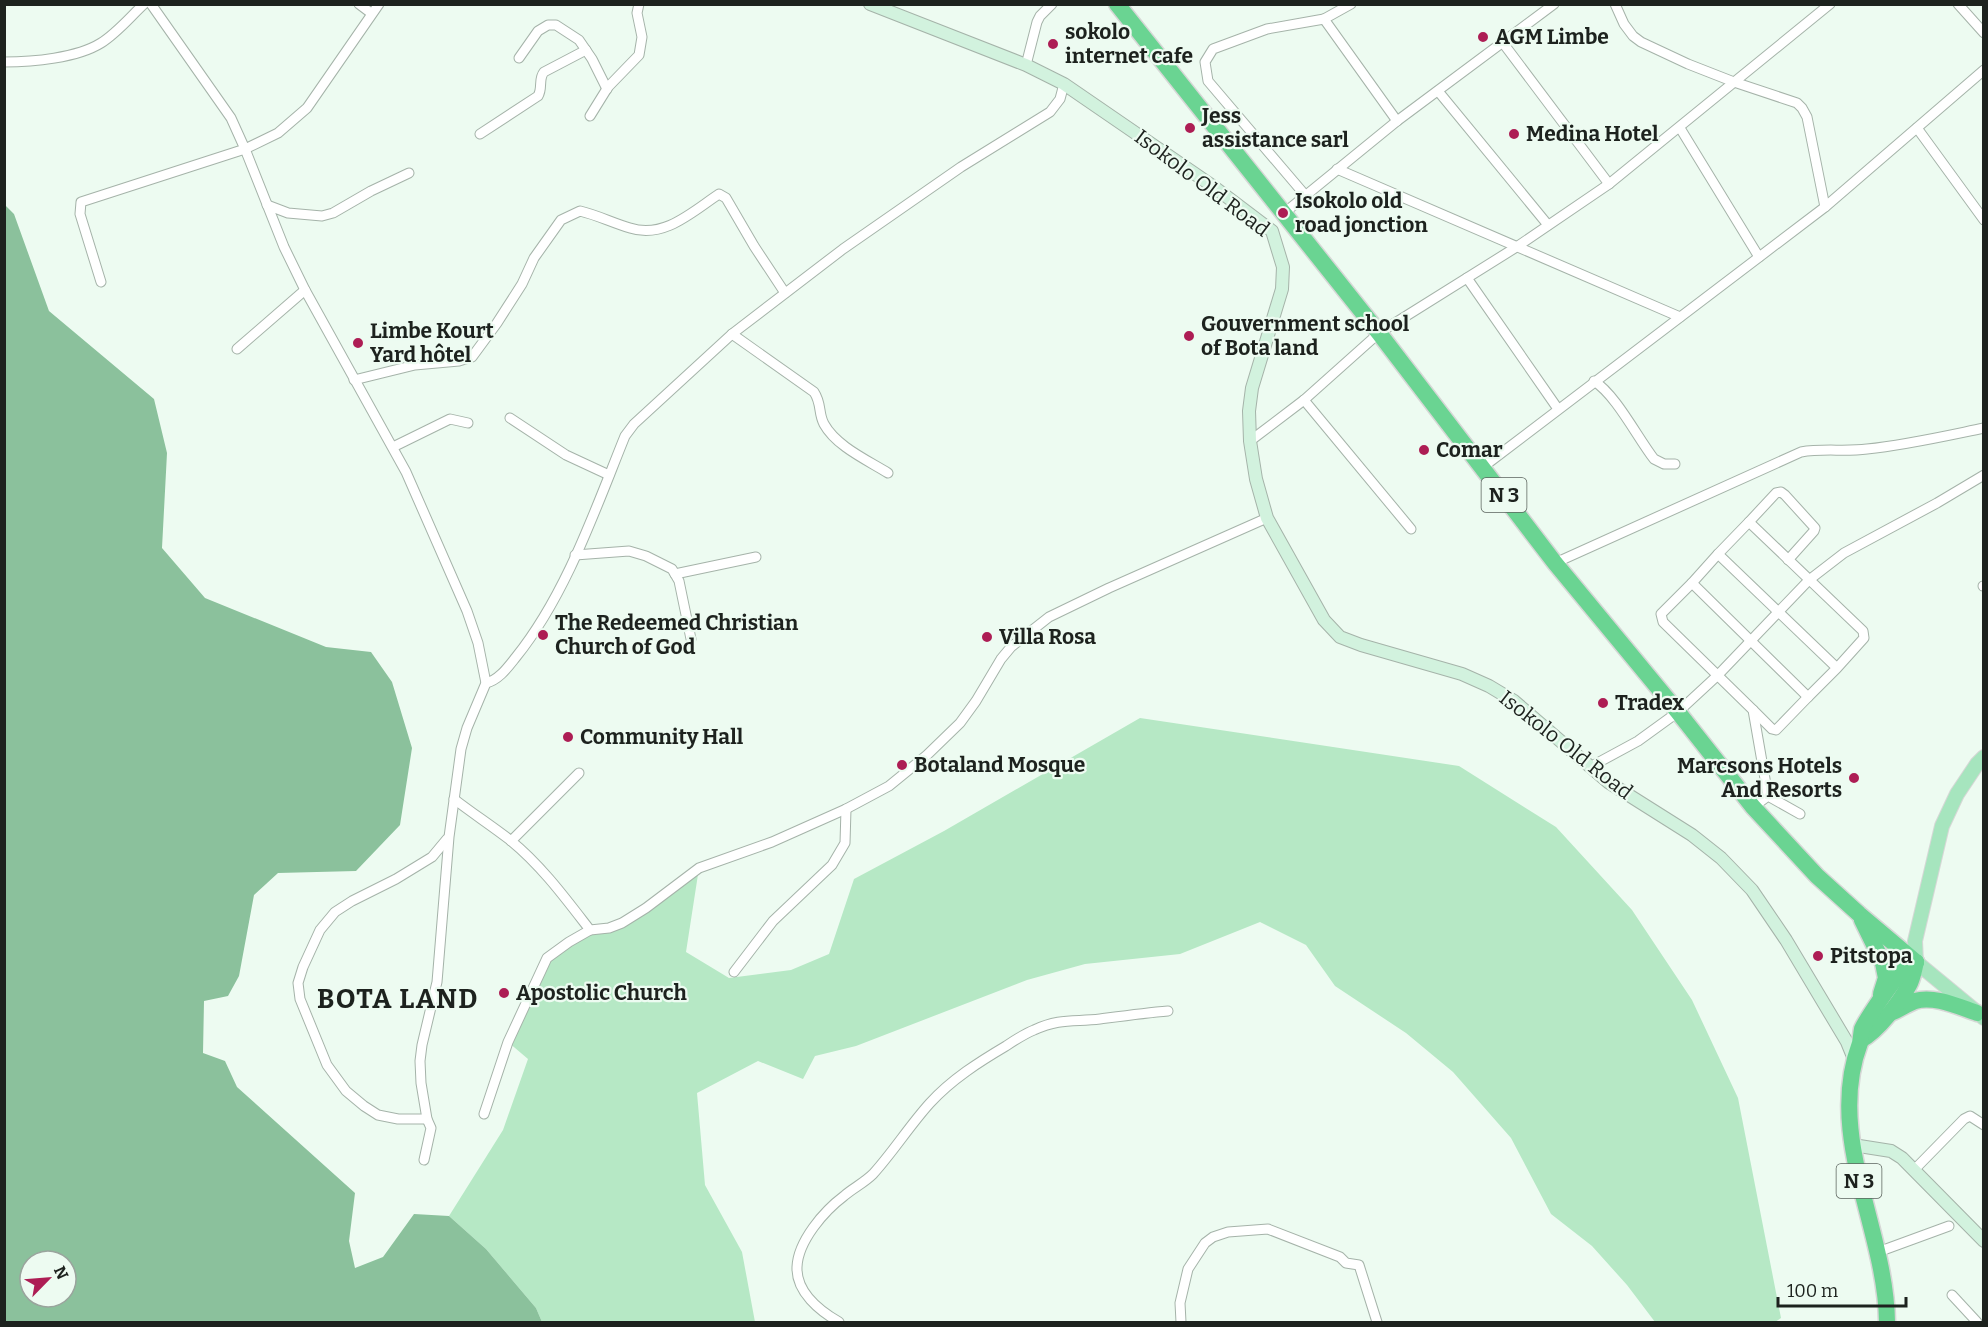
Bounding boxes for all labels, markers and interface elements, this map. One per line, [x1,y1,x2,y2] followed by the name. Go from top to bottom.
[1065,19,1193,69] place label: sokolo internet cafe
[1495,24,1609,50] place label: AGM Limbe
[1476,30,1490,44] marker: AGM Limbe
[1046,37,1060,51] marker: sokolo internet cafe
[1201,103,1349,153] place label: Jess assistance sarl
[1183,121,1197,135] marker: Jess assistance sarl
[1526,121,1659,147] place label: Medina Hotel
[1129,124,1275,242] street label: Isokolo Old Road
[1507,127,1521,141] marker: Medina Hotel
[1295,188,1428,238] place label: Isokolo old road jonction
[1276,206,1290,220] marker: Isokolo old road jonction
[1201,311,1410,361] place label: Gouvernment school of Bota land
[370,318,495,368] place label: Limbe Kourt Yard hôtel
[1182,329,1196,343] marker: Gouvernment school of Bota land
[351,336,365,350] marker: Limbe Kourt Yard hôtel
[1436,437,1503,463] place label: Comar
[1417,443,1431,457] marker: Comar
[1482,478,1526,512] road number: N 3
[555,610,799,660] place label: The Redeemed Christian Church of God
[999,624,1096,650] place label: Villa Rosa
[536,628,550,642] marker: The Redeemed Christian Church of God
[980,630,994,644] marker: Villa Rosa
[1494,685,1638,805] street label: Isokolo Old Road
[1615,690,1684,716] place label: Tradex
[1596,696,1610,710] marker: Tradex
[580,724,744,750] place label: Community Hall
[561,730,575,744] marker: Community Hall
[914,752,1085,778] place label: Botaland Mosque
[1677,753,1842,803] place label: Marcsons Hotels And Resorts
[895,758,909,772] marker: Botaland Mosque
[1847,771,1861,785] marker: Marcsons Hotels And Resorts
[1830,943,1913,969] place label: Pitstopa
[1811,949,1825,963] marker: Pitstopa
[516,980,687,1006] place label: Apostolic Church
[317,983,479,1015] district label: BOTA LAND
[497,986,511,1000] marker: Apostolic Church
[1836,1164,1882,1198] road number: N 3
[18,1249,78,1309] north arrow
[50,1263,72,1282] text: N
[1778,1270,1906,1308] scale bar
[1787,1280,1838,1302] text: 100 m

